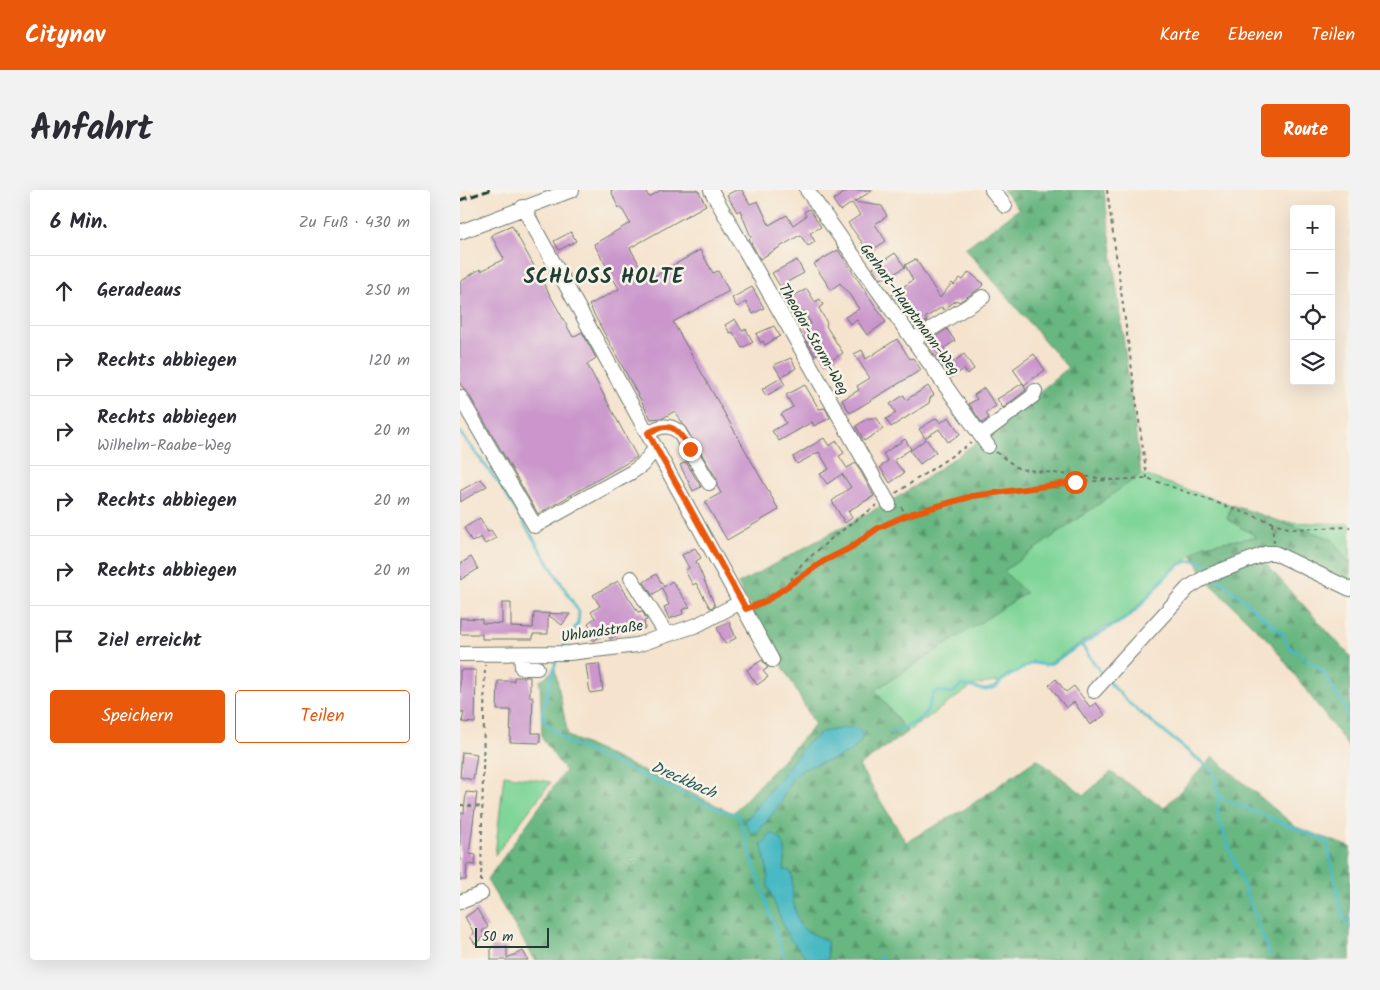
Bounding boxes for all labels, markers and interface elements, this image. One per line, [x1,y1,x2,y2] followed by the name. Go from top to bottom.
[25,16,105,55] text: Citynav
[1159,21,1200,50] text: Karte
[1228,21,1283,50] text: Ebenen
[1311,21,1355,50] text: Teilen
[30,102,153,158] text: Anfahrt
[1261,104,1350,157] button: Route
[1290,205,1335,385] map controls
[1290,205,1335,250] button: +
[50,206,107,239] text: 6 Min.
[299,210,410,235] text: Zu Fuß · 430 m
[853,238,965,381] street label: Gerhart-Hauptmann-Weg
[1290,250,1335,295] button: −
[524,262,684,294] district label: SCHLOSS HOLTE
[97,276,182,306] text: Geradeaus
[50,277,78,305] icon: ahead
[365,278,410,303] text: 250 m
[771,279,855,400] street label: Theodor-Storm-Weg
[1290,295,1335,340] button: locate
[1290,340,1335,385] button: layers
[97,346,237,376] text: Rechts abbiegen
[50,347,78,375] icon: right
[369,348,410,373] text: 120 m
[97,403,237,433] text: Rechts abbiegen
[50,417,78,445] icon: right
[374,418,410,443] text: 20 m
[97,433,232,458] text: Wilhelm-Raabe-Weg
[679,438,702,461] route end
[1064,471,1087,494] route start
[97,486,237,516] text: Rechts abbiegen
[50,487,78,515] icon: right
[374,488,410,513] text: 20 m
[97,556,237,586] text: Rechts abbiegen
[50,557,78,585] icon: right
[374,558,410,583] text: 20 m
[559,614,645,650] street label: Uhlandstraße
[97,626,202,656] text: Ziel erreicht
[50,627,78,655] icon: arrive
[50,690,225,743] button: Speichern
[235,690,410,743] button: Teilen
[647,755,721,806] water label: Dreckbach
[475,925,549,948] scale bar
[482,926,513,948] text: 50 m

